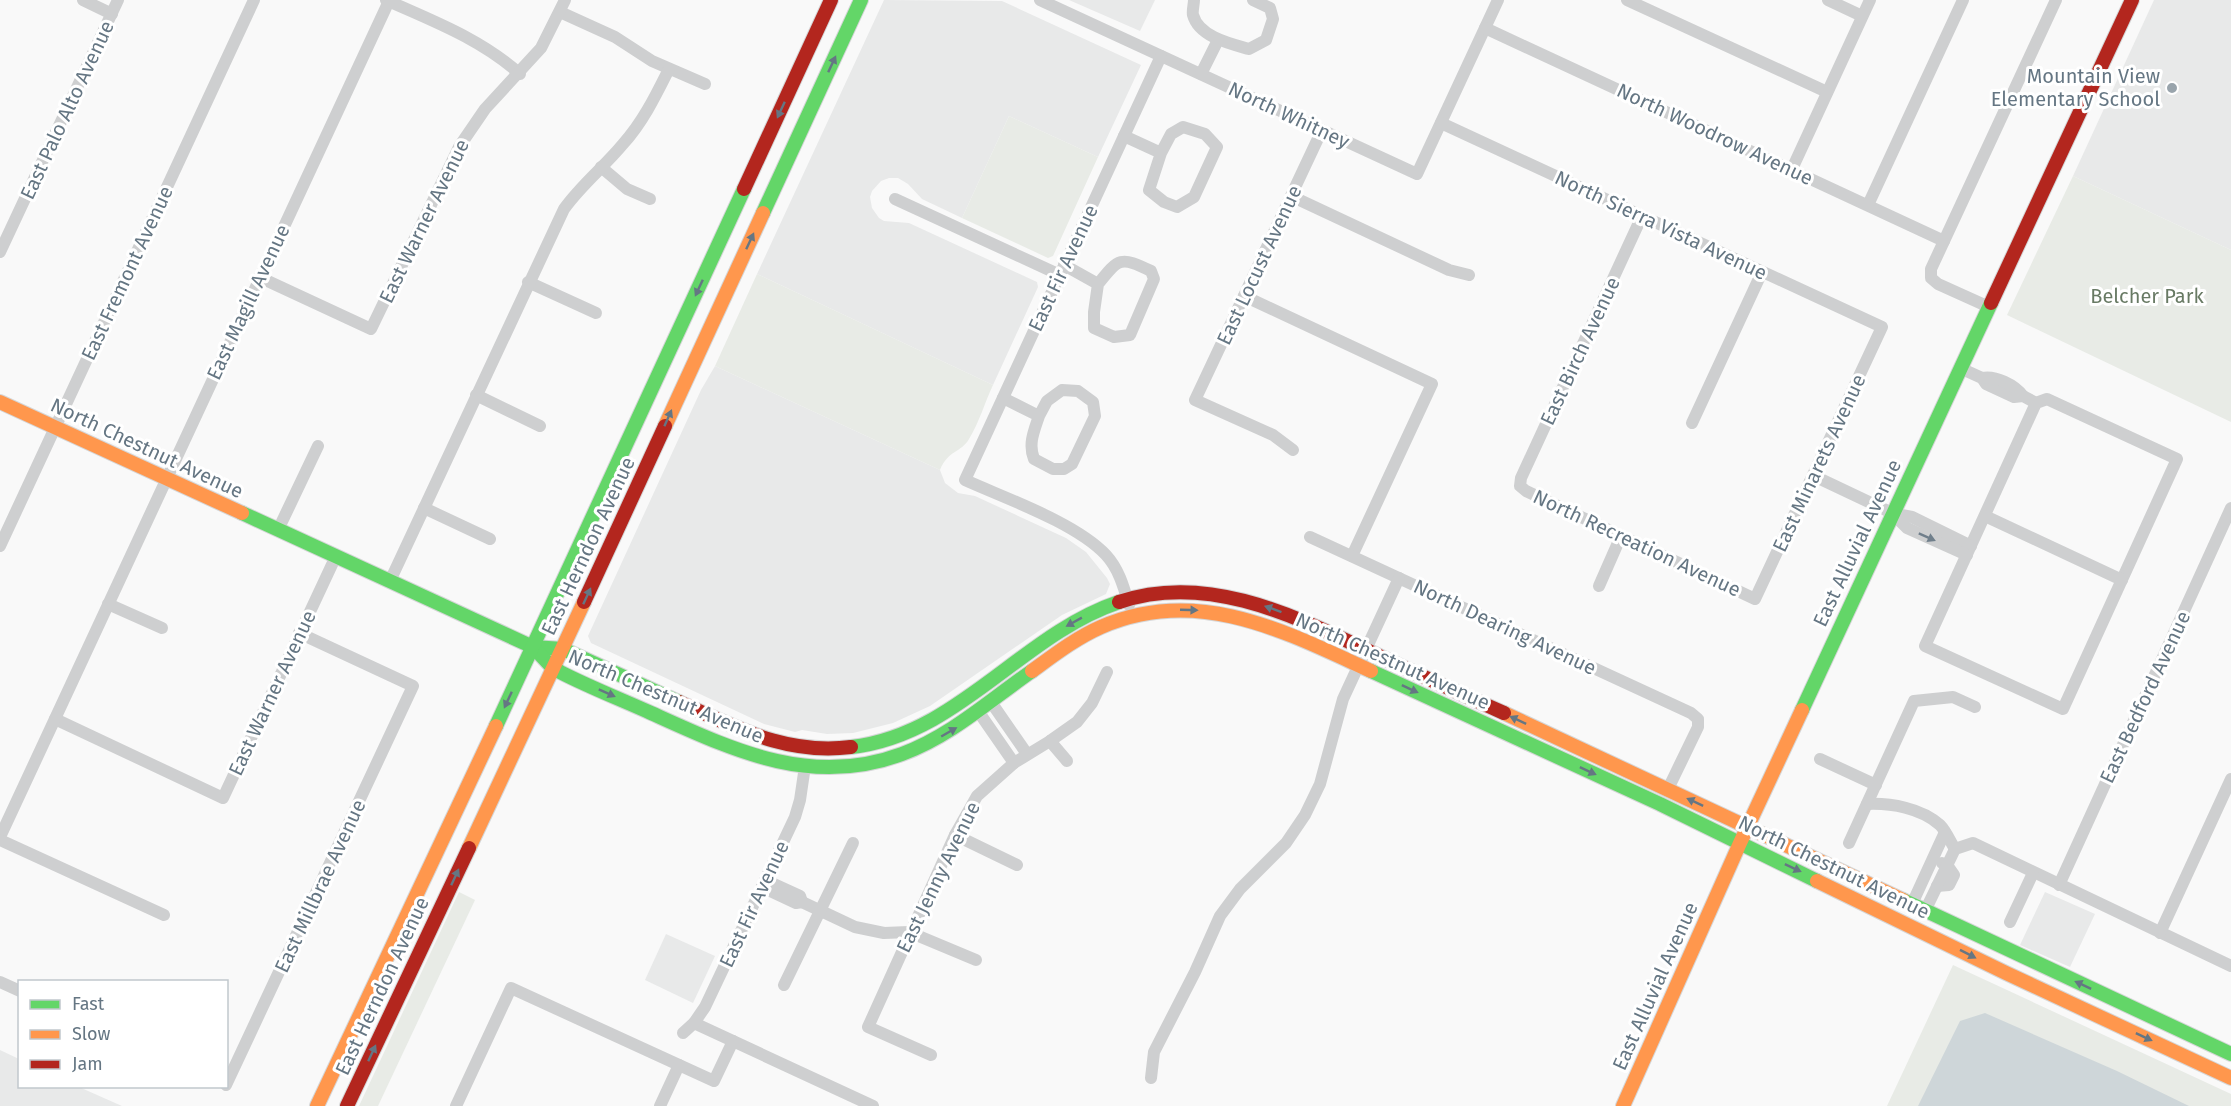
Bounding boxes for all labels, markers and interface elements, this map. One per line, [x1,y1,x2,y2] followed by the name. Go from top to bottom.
[15,17,119,203] street label: East Palo Alto Avenue
[827,56,836,73] one-way arrow
[1991,64,2160,111] place label: Mountain View Elementary School
[1225,76,1353,154] street label: North Whitney
[1613,78,1817,190] street label: North Woodrow Avenue
[2165,81,2179,95] marker: Mountain View Elementary School
[776,102,785,119] one-way arrow
[374,135,474,307] street label: East Warner Avenue
[1551,165,1771,285] street label: North Sierra Vista Avenue
[1211,181,1307,349] street label: East Locust Avenue
[76,182,178,364] street label: East Fremont Avenue
[1023,201,1103,335] street label: East Fir Avenue
[201,220,295,384] street label: East Magill Avenue
[745,233,754,250] one-way arrow
[1535,273,1625,429] street label: East Birch Avenue
[694,279,704,297] one-way arrow
[2090,284,2204,308] park label: Belcher Park
[1767,370,1871,556] street label: East Minarets Avenue
[47,393,247,503] street label: North Chestnut Avenue
[663,409,673,427] one-way arrow
[536,453,640,639] street label: East Herndon Avenue
[1808,456,1906,630] street label: East Alluvial Avenue
[1529,484,1745,602] street label: North Recreation Avenue
[1919,532,1937,542] one-way arrow
[1410,574,1600,680] street label: North Dearing Avenue
[583,587,592,604] one-way arrow
[1264,603,1282,613] one-way arrow
[1180,606,1199,615] one-way arrow
[223,607,321,779] street label: East Warner Avenue
[1292,607,1494,715] street label: North Chestnut Avenue
[2095,607,2195,787] street label: East Bedford Avenue
[1066,617,1082,628] one-way arrow
[565,644,767,748] street label: North Chestnut Avenue
[1402,685,1419,694] one-way arrow
[598,688,615,697] one-way arrow
[504,692,513,709] one-way arrow
[1508,715,1526,725] one-way arrow
[941,726,957,737] one-way arrow
[1579,766,1596,775] one-way arrow
[269,796,371,976] street label: East Millbrae Avenue
[1686,796,1704,806] one-way arrow
[891,798,985,956] street label: East Jenny Avenue
[1734,810,1934,924] street label: North Chestnut Avenue
[714,837,794,971] street label: East Fir Avenue
[1784,863,1801,872] one-way arrow
[451,868,460,885] one-way arrow
[330,893,434,1079] street label: East Herndon Avenue
[1607,898,1703,1074] street label: East Alluvial Avenue
[1959,949,1976,959] one-way arrow
[18,980,228,1088] legend
[2073,980,2091,990] one-way arrow
[72,993,105,1015] text: Fast
[72,1023,111,1045] text: Slow
[2135,1033,2152,1042] one-way arrow
[368,1045,377,1062] one-way arrow
[72,1053,103,1075] text: Jam

